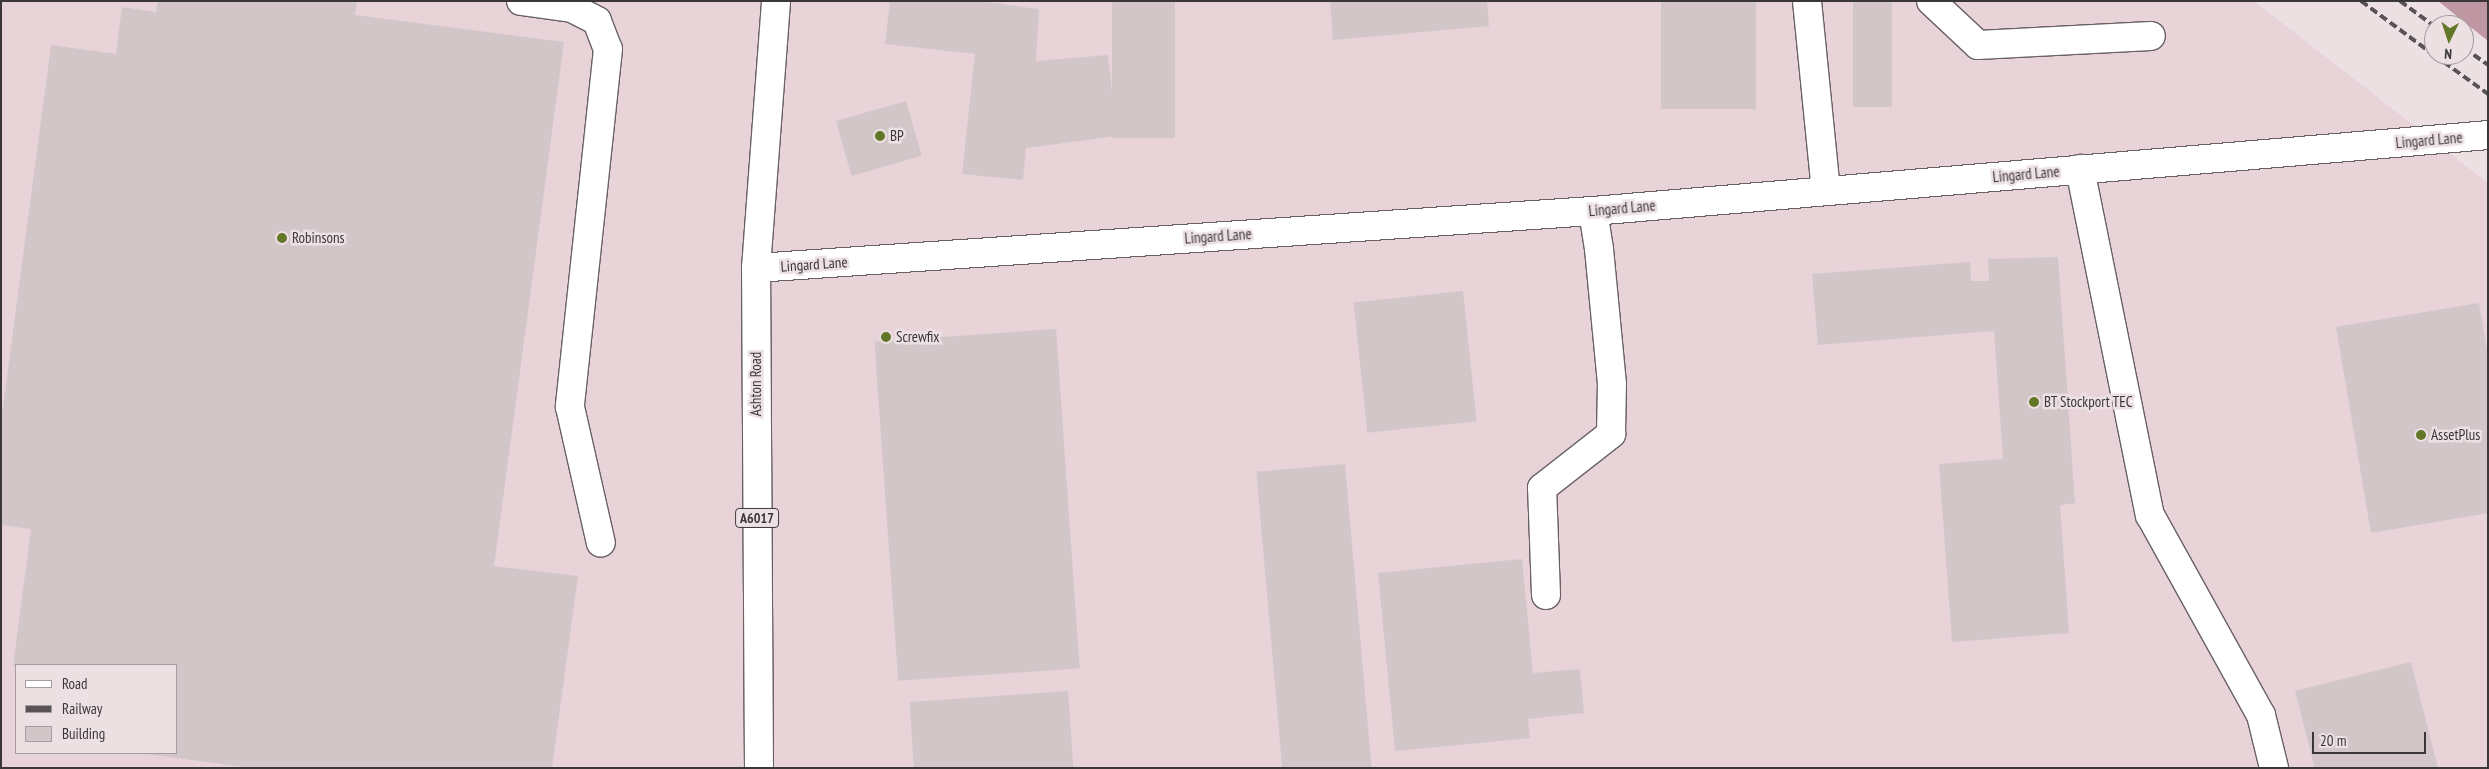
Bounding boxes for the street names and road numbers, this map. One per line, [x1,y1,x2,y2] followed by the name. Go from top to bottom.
[2395,128,2463,152] street label: Lingard Lane
[1992,162,2060,186] street label: Lingard Lane
[1588,196,1656,220] street label: Lingard Lane
[1184,225,1252,247] street label: Lingard Lane
[780,253,848,275] street label: Lingard Lane
[747,352,765,416] street label: Ashton Road
[734,506,780,530] road number: A6017

